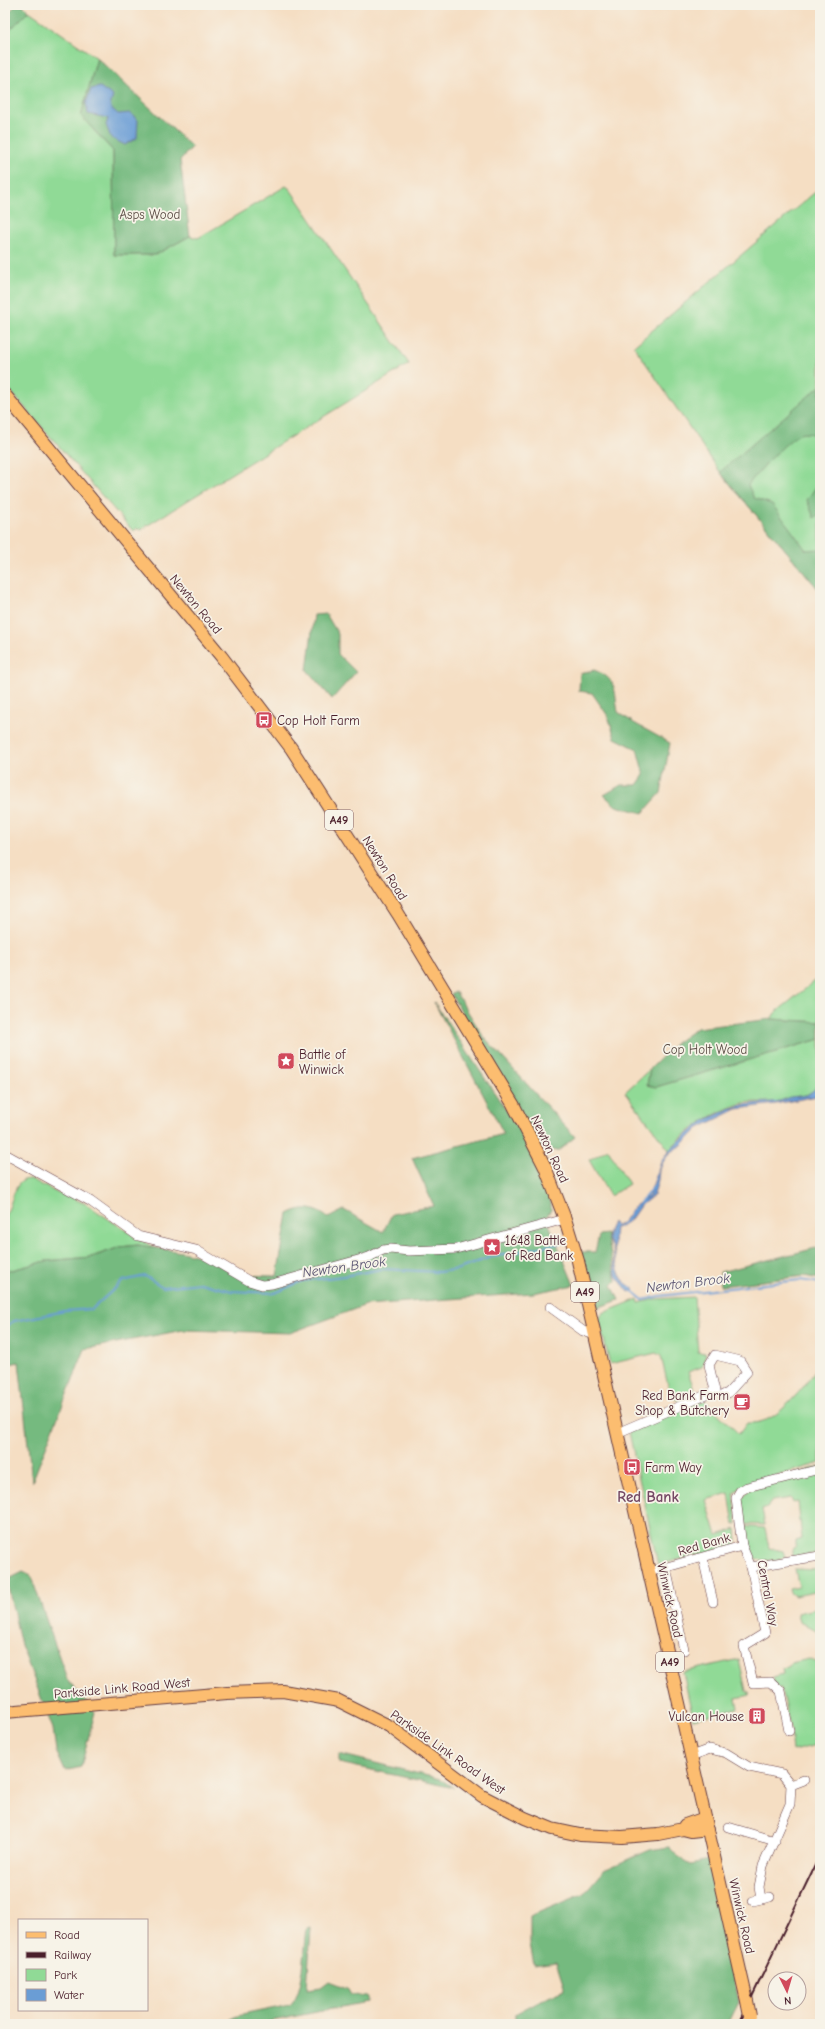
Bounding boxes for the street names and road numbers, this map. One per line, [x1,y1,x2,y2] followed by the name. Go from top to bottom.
[167,571,225,637] street label: Newton Road
[325,810,353,830] road number: A49
[359,833,411,903] street label: Newton Road
[528,1113,572,1185] street label: Newton Road
[571,1282,599,1302] road number: A49
[676,1529,732,1559] street label: Red Bank
[754,1559,782,1628] street label: Central Way
[654,1561,686,1639] street label: Winwick Road
[656,1652,684,1672] road number: A49
[53,1674,192,1701] street label: Parkside Link Road West
[388,1707,509,1798] street label: Parkside Link Road West
[726,1877,758,1955] street label: Winwick Road

